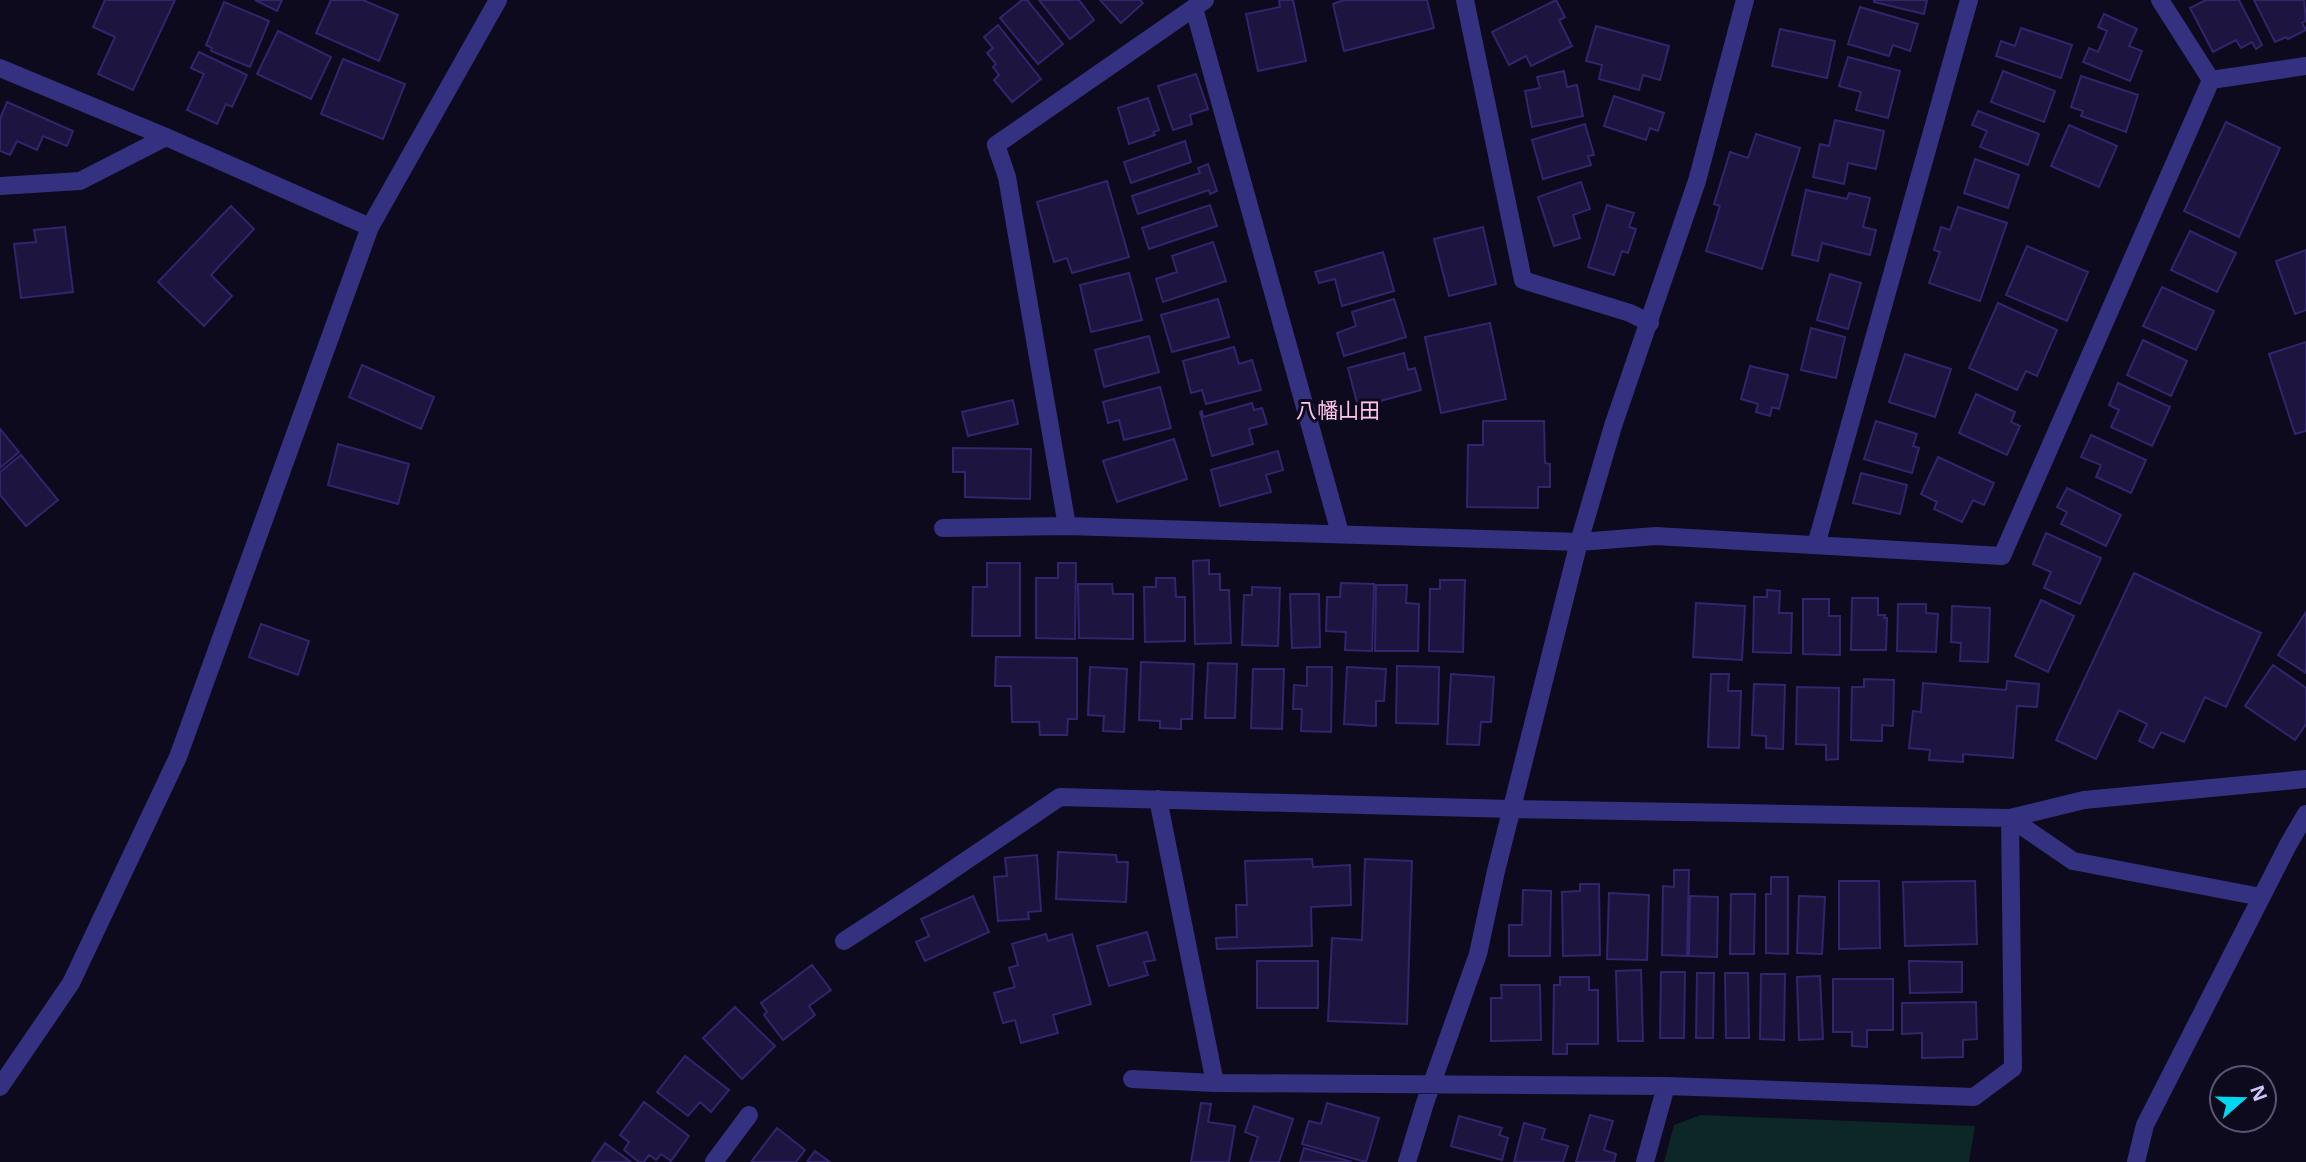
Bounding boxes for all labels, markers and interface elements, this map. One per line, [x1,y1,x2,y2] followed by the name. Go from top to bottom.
[1296,396,1380,424] district label: 八幡山田
[2208,1064,2278,1134] north arrow
[2244,1081,2274,1105] text: N

